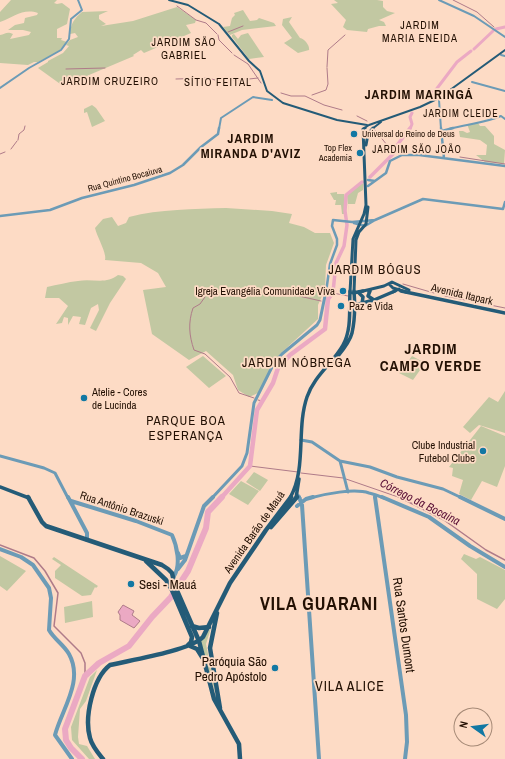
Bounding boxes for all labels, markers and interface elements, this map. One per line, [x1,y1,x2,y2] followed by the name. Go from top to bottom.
[382,18,458,45] district label: JARDIM MARIA ENEIDA
[151,35,217,62] district label: JARDIM SÃO GABRIEL
[61,74,159,88] district label: JARDIM CRUZEIRO
[184,75,252,89] district label: SÍTIO FEITAL
[365,86,473,103] district label: JARDIM MARINGÁ
[423,107,499,120] district label: JARDIM CLEIDE
[362,128,455,140] place label: Universal do Reino de Deus
[349,129,359,139] marker: Universal do Reino de Deus
[201,130,301,162] district label: JARDIM MIRANDA D'AVIZ
[318,142,352,164] place label: Top Flex Academia
[372,143,462,156] district label: JARDIM SÃO JOÃO
[355,148,365,158] marker: Top Flex Academia
[86,163,164,195] street label: Rua Quintino Bocaiuva
[328,261,422,278] district label: JARDIM BÓGUS
[429,280,495,308] street label: Avenida Itapark
[195,284,335,298] place label: Igreja Evangélia Comunidade Viva
[338,286,348,296] marker: Igreja Evangélia Comunidade Viva
[349,299,393,313] place label: Paz e Vida
[336,301,346,311] marker: Paz e Vida
[380,338,482,376] district label: JARDIM CAMPO VERDE
[242,354,352,371] district label: JARDIM NÓBREGA
[91,385,148,412] place label: Atelie - Cores de Lucinda
[79,393,89,403] marker: Atelie - Cores de Lucinda
[146,412,226,444] district label: PARQUE BOA ESPERANÇA
[412,438,475,465] place label: Clube Industrial Futebol Clube
[478,446,488,456] marker: Clube Industrial Futebol Clube
[377,475,463,529] water label: Córrego da Bocaina
[78,488,166,528] street label: Rua Antônio Brazuski
[220,488,288,577] street label: Avenida Barão de Mauá
[139,576,197,593] place label: Sesi - Mauá
[389,576,419,674] street label: Rua Santos Dumont
[126,579,136,589] marker: Sesi - Mauá
[260,591,378,616] district label: VILA GUARANI
[195,653,267,685] place label: Paróquia São Pedro Apóstolo
[270,663,280,673] marker: Paróquia São Pedro Apóstolo
[315,677,385,695] district label: VILA ALICE
[453,707,493,747] north arrow
[456,720,471,729] text: N

